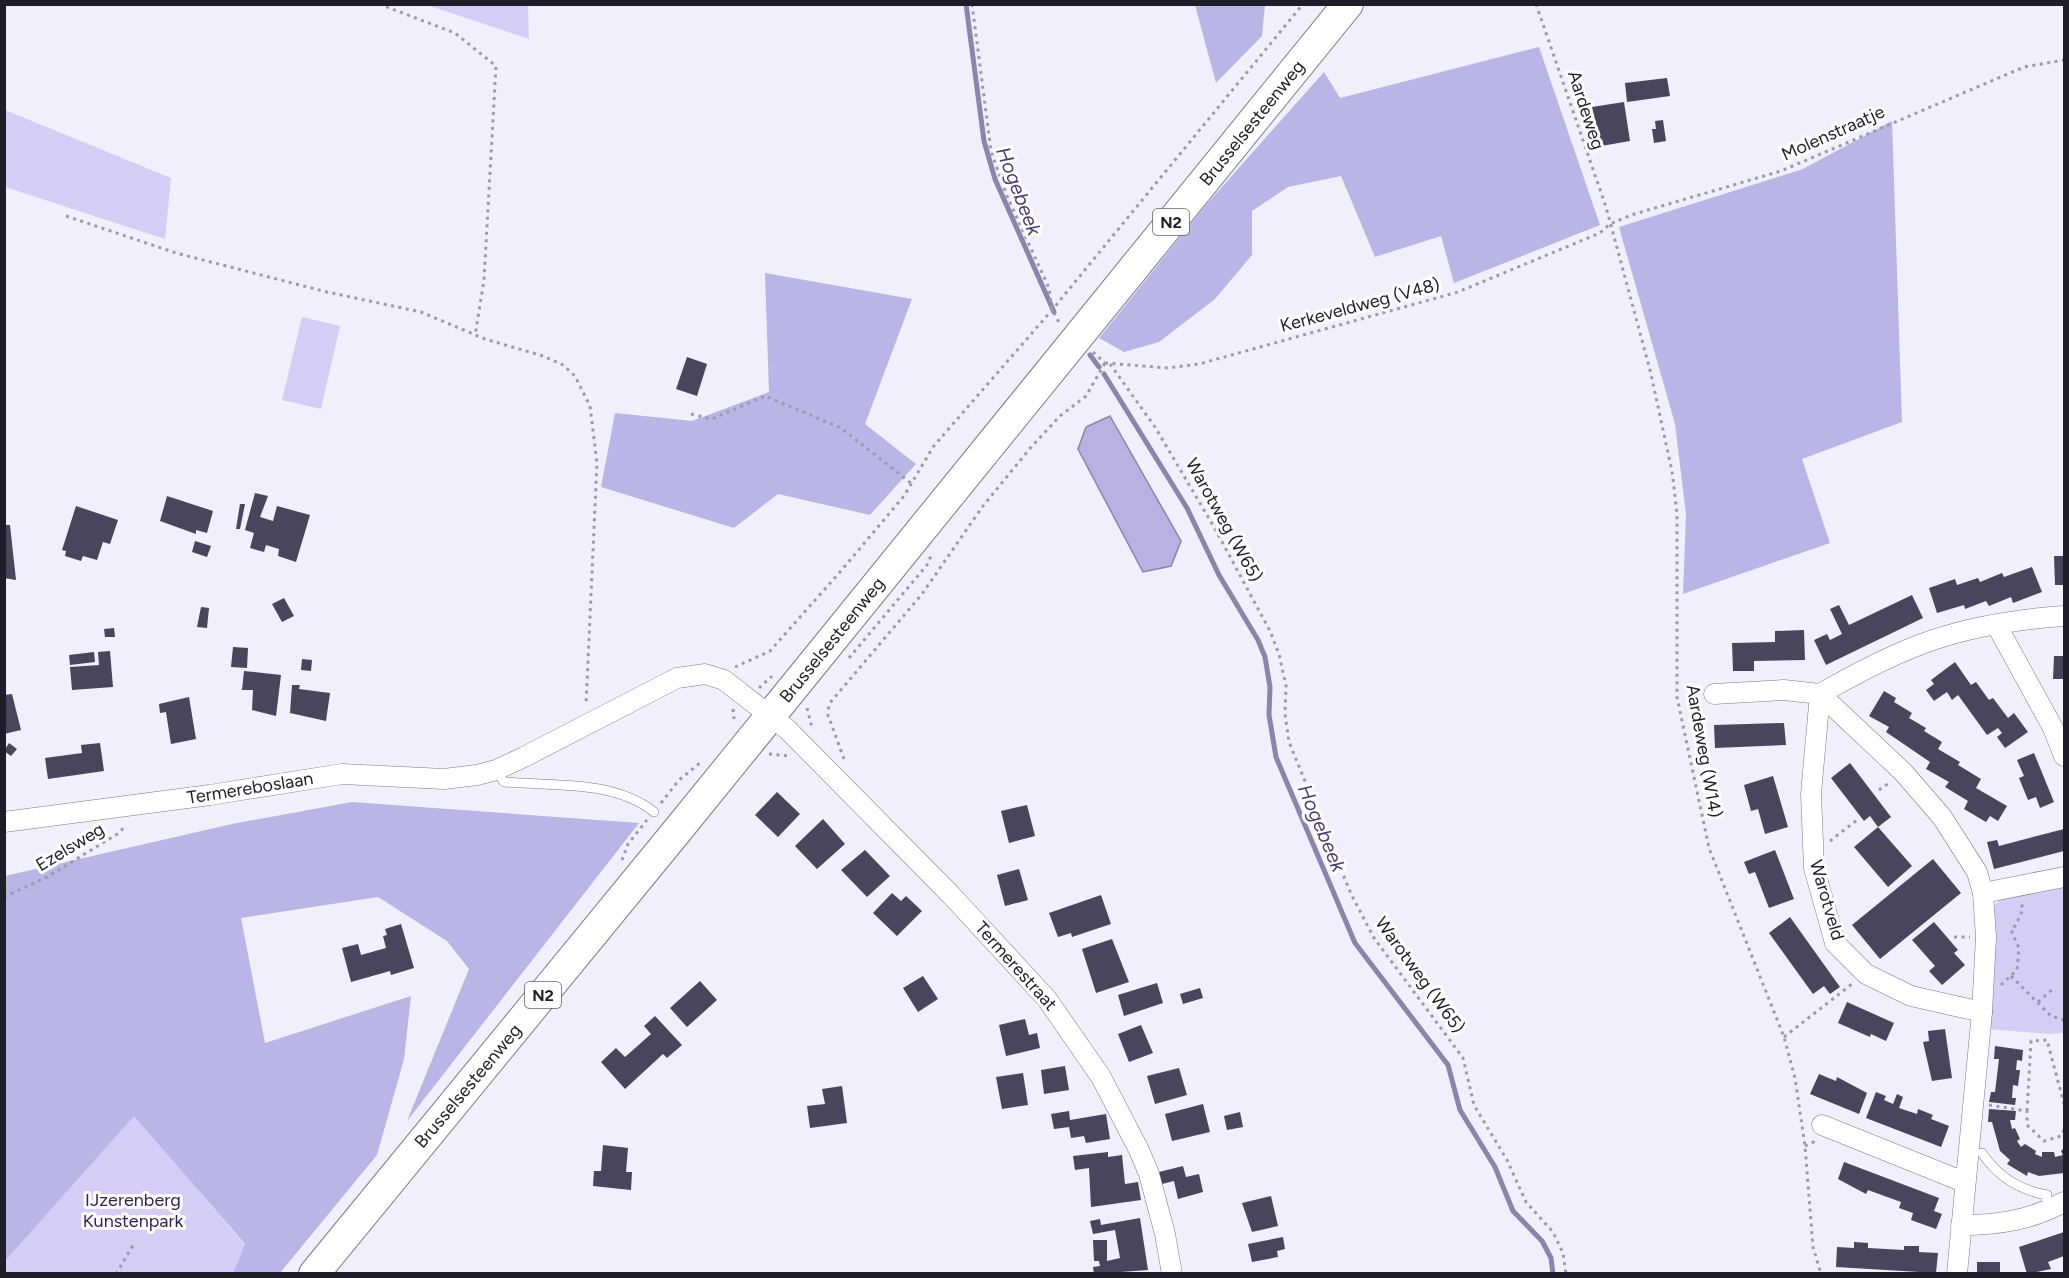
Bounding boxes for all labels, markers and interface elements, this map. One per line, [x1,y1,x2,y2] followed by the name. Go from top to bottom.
[1195,56,1309,190] street label: Brusselsesteenweg
[1563,68,1609,152] street label: Aardeweg
[1778,100,1888,166] street label: Molenstraatje
[991,143,1047,240] water label: Hogebeek
[1153,209,1189,235] road number: N2
[1278,273,1442,337] street label: Kerkeveldweg (V48)
[1181,454,1267,586] street label: Warotweg (W65)
[775,573,889,707] street label: Brusselsesteenweg
[1681,683,1727,819] street label: Aardeweg (W14)
[185,767,315,809] street label: Termereboslaan
[1293,781,1352,877] water label: Hogebeek
[32,818,108,876] street label: Ezelsweg
[1805,857,1849,943] street label: Warotveld
[1370,913,1470,1037] street label: Warotweg (W65)
[970,917,1062,1015] street label: Termerestraat
[525,982,561,1008] road number: N2
[410,1020,526,1152] street label: Brusselsesteenweg
[83,1189,184,1232] park label: IJzerenberg Kunstenpark

